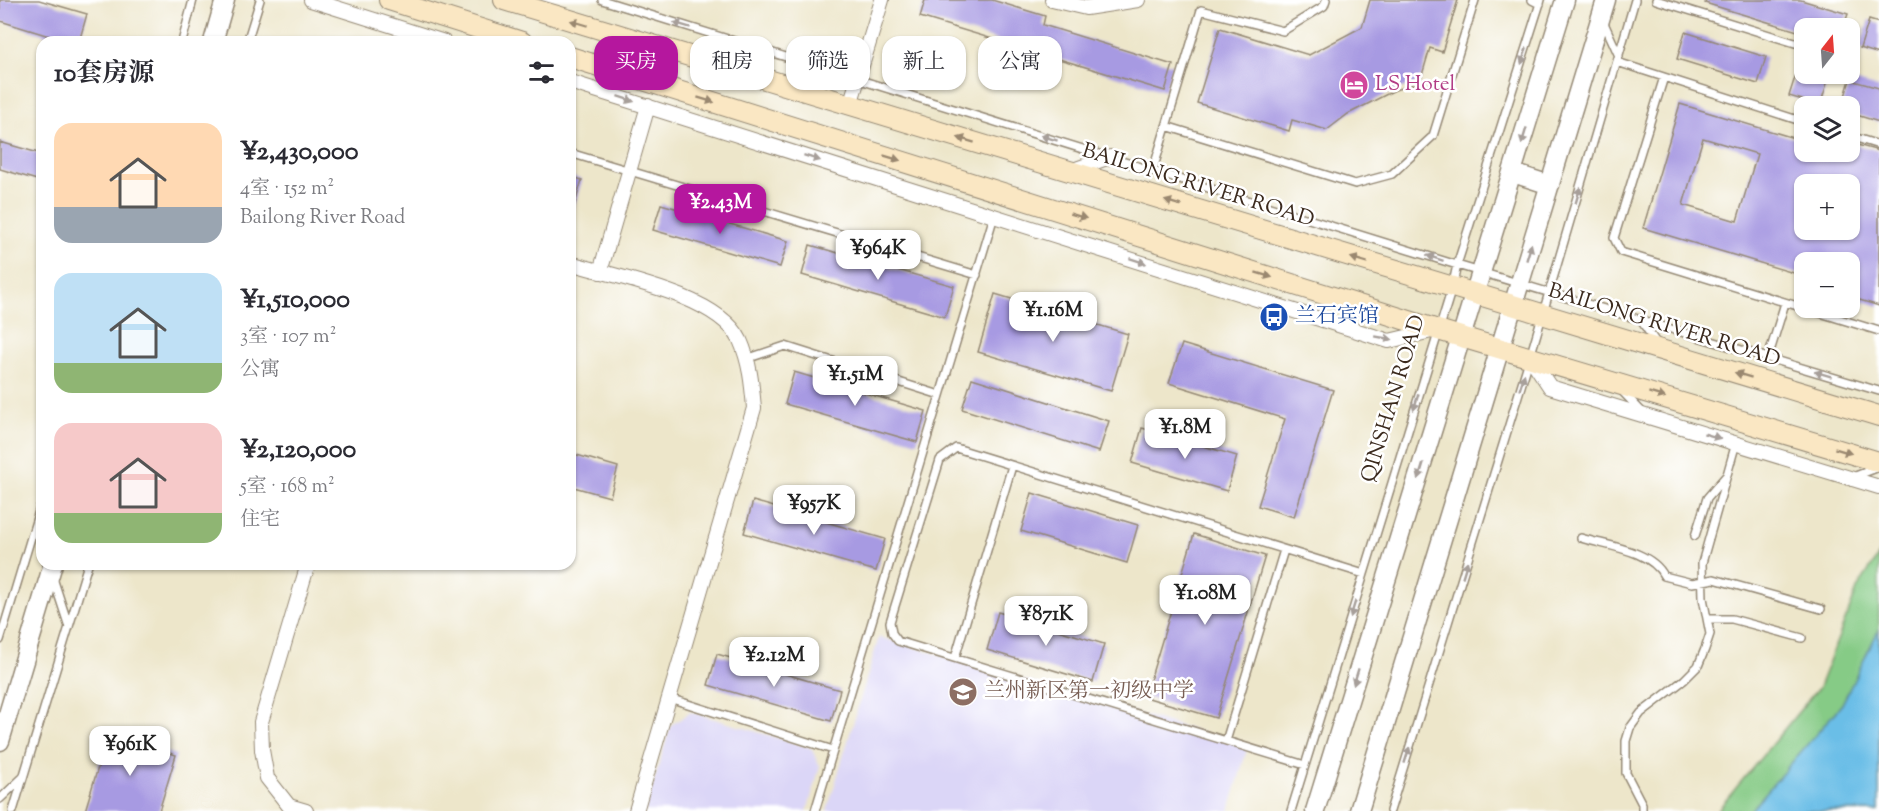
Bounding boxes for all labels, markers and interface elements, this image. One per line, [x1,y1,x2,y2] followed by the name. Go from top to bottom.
[570,17,588,27] one-way arrow
[1794,18,1860,84] north arrow
[1794,18,1860,318] map controls
[673,19,691,29] one-way arrow
[594,36,678,90] chip: 买房
[690,36,774,90] chip: 租房
[786,36,870,90] chip: 筛选
[882,36,966,90] chip: 新上
[978,36,1062,90] chip: 公寓
[1518,47,1528,65] one-way arrow
[54,56,154,93] text: 10套房源
[525,56,558,89] icon: filters
[1338,69,1370,101] hotel icon: LS Hotel
[1375,70,1456,100] place label: LS Hotel
[617,95,635,105] one-way arrow
[697,95,715,105] one-way arrow
[1794,96,1860,162] button: layers
[1519,127,1528,145] one-way arrow
[1039,133,1057,142] one-way arrow
[240,134,359,171] text: ¥2,430,000
[957,135,975,144] one-way arrow
[1078,136,1318,236] street label: BAILONG RIVER ROAD
[102,147,174,219] icon: home
[803,154,821,163] one-way arrow
[883,154,901,163] one-way arrow
[1794,174,1860,240] button: +
[240,175,334,204] text: 4室 · 152 m²
[671,184,769,235] pin: ¥2.43M
[1574,186,1583,204] one-way arrow
[688,189,752,218] text: ¥2.43M
[1164,198,1182,207] one-way arrow
[240,204,405,233] text: Bailong River Road
[1069,212,1087,222] one-way arrow
[836,230,920,281] pin: ¥964K
[850,235,906,264] text: ¥964K
[1525,243,1535,261] one-way arrow
[1794,252,1860,318] button: −
[1426,253,1444,262] one-way arrow
[1350,255,1368,264] one-way arrow
[1129,257,1147,267] one-way arrow
[1255,271,1273,280] one-way arrow
[1544,276,1784,376] street label: BAILONG RIVER ROAD
[240,282,350,319] text: ¥1,510,000
[1004,292,1102,343] pin: ¥1.16M
[102,297,174,369] icon: home
[1023,297,1083,326] text: ¥1.16M
[1258,301,1290,333] bus stop icon: 兰石宾馆
[1295,302,1379,332] place label: 兰石宾馆
[1354,312,1434,486] street label: QINSHAN ROAD
[240,323,336,352] text: 3室 · 107 m²
[1375,334,1394,343] one-way arrow
[240,356,280,385] text: 公寓
[806,356,904,407] pin: ¥1.51M
[827,361,883,390] text: ¥1.51M
[1814,369,1832,378] one-way arrow
[1733,370,1751,379] one-way arrow
[1518,373,1527,391] one-way arrow
[1648,391,1666,400] one-way arrow
[1411,393,1420,411] one-way arrow
[1143,409,1227,460] pin: ¥1.8M
[1159,414,1211,443] text: ¥1.8M
[240,432,356,469] text: ¥2,120,000
[1703,432,1721,441] one-way arrow
[102,447,174,519] icon: home
[1835,447,1853,457] one-way arrow
[1416,462,1425,480] one-way arrow
[240,473,335,502] text: 5室 · 168 m²
[772,485,856,536] pin: ¥957K
[787,490,841,519] text: ¥957K
[240,506,280,535] text: 住宅
[1461,560,1470,578] one-way arrow
[1156,575,1254,626] pin: ¥1.08M
[1174,580,1236,609] text: ¥1.08M
[1004,596,1088,647] pin: ¥871K
[1348,600,1357,618] one-way arrow
[1018,601,1074,630] text: ¥871K
[725,637,823,688] pin: ¥2.12M
[743,642,805,671] text: ¥2.12M
[1351,668,1361,686] one-way arrow
[947,676,979,708] school or university icon: 兰州新区第一初级中学
[984,677,1194,707] place label: 兰州新区第一初级中学
[88,726,172,777] pin: ¥961K
[103,731,157,760] text: ¥961K
[1403,746,1413,764] one-way arrow

